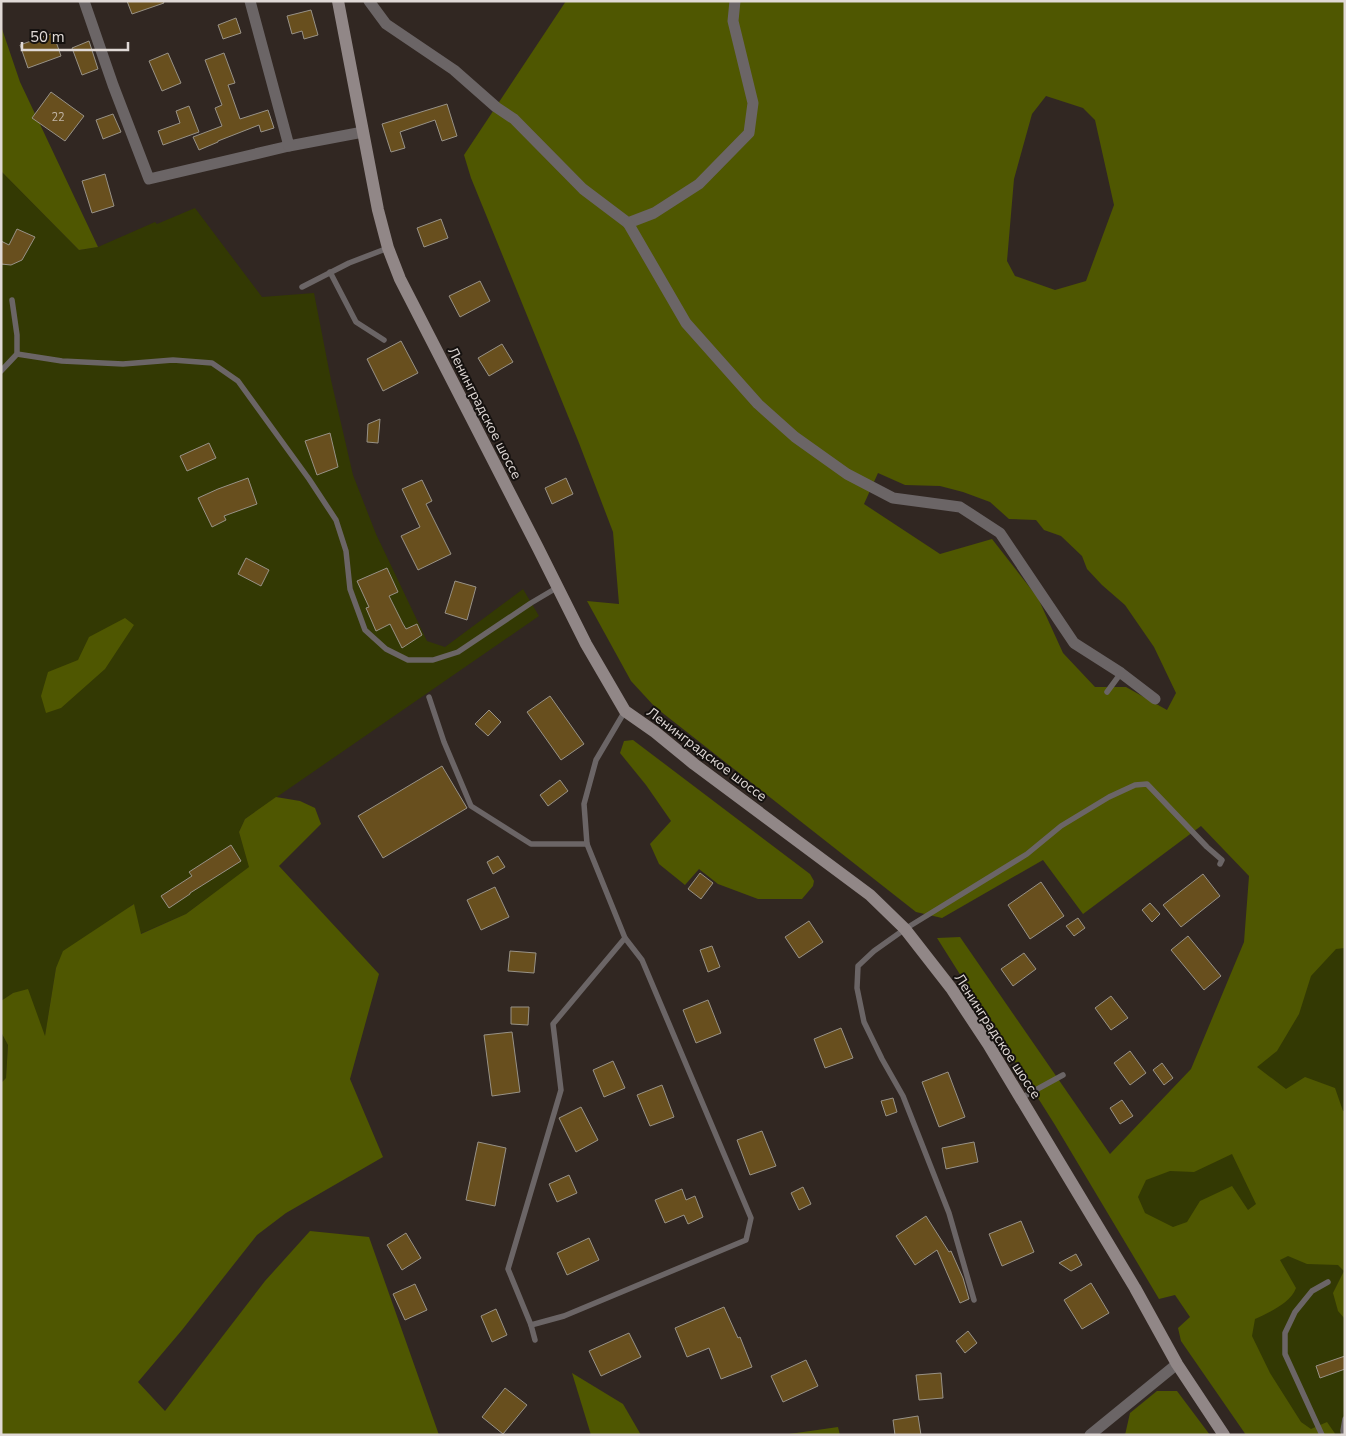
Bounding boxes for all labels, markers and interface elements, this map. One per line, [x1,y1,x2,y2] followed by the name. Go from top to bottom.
[22,20,129,52] scale bar
[30,27,65,47] text: 50 m
[51,110,65,125] house number: 22
[443,344,526,483] street label: Ленинградское шоссе
[643,703,771,806] street label: Ленинградское шоссе
[950,970,1045,1103] street label: Ленинградское шоссе

